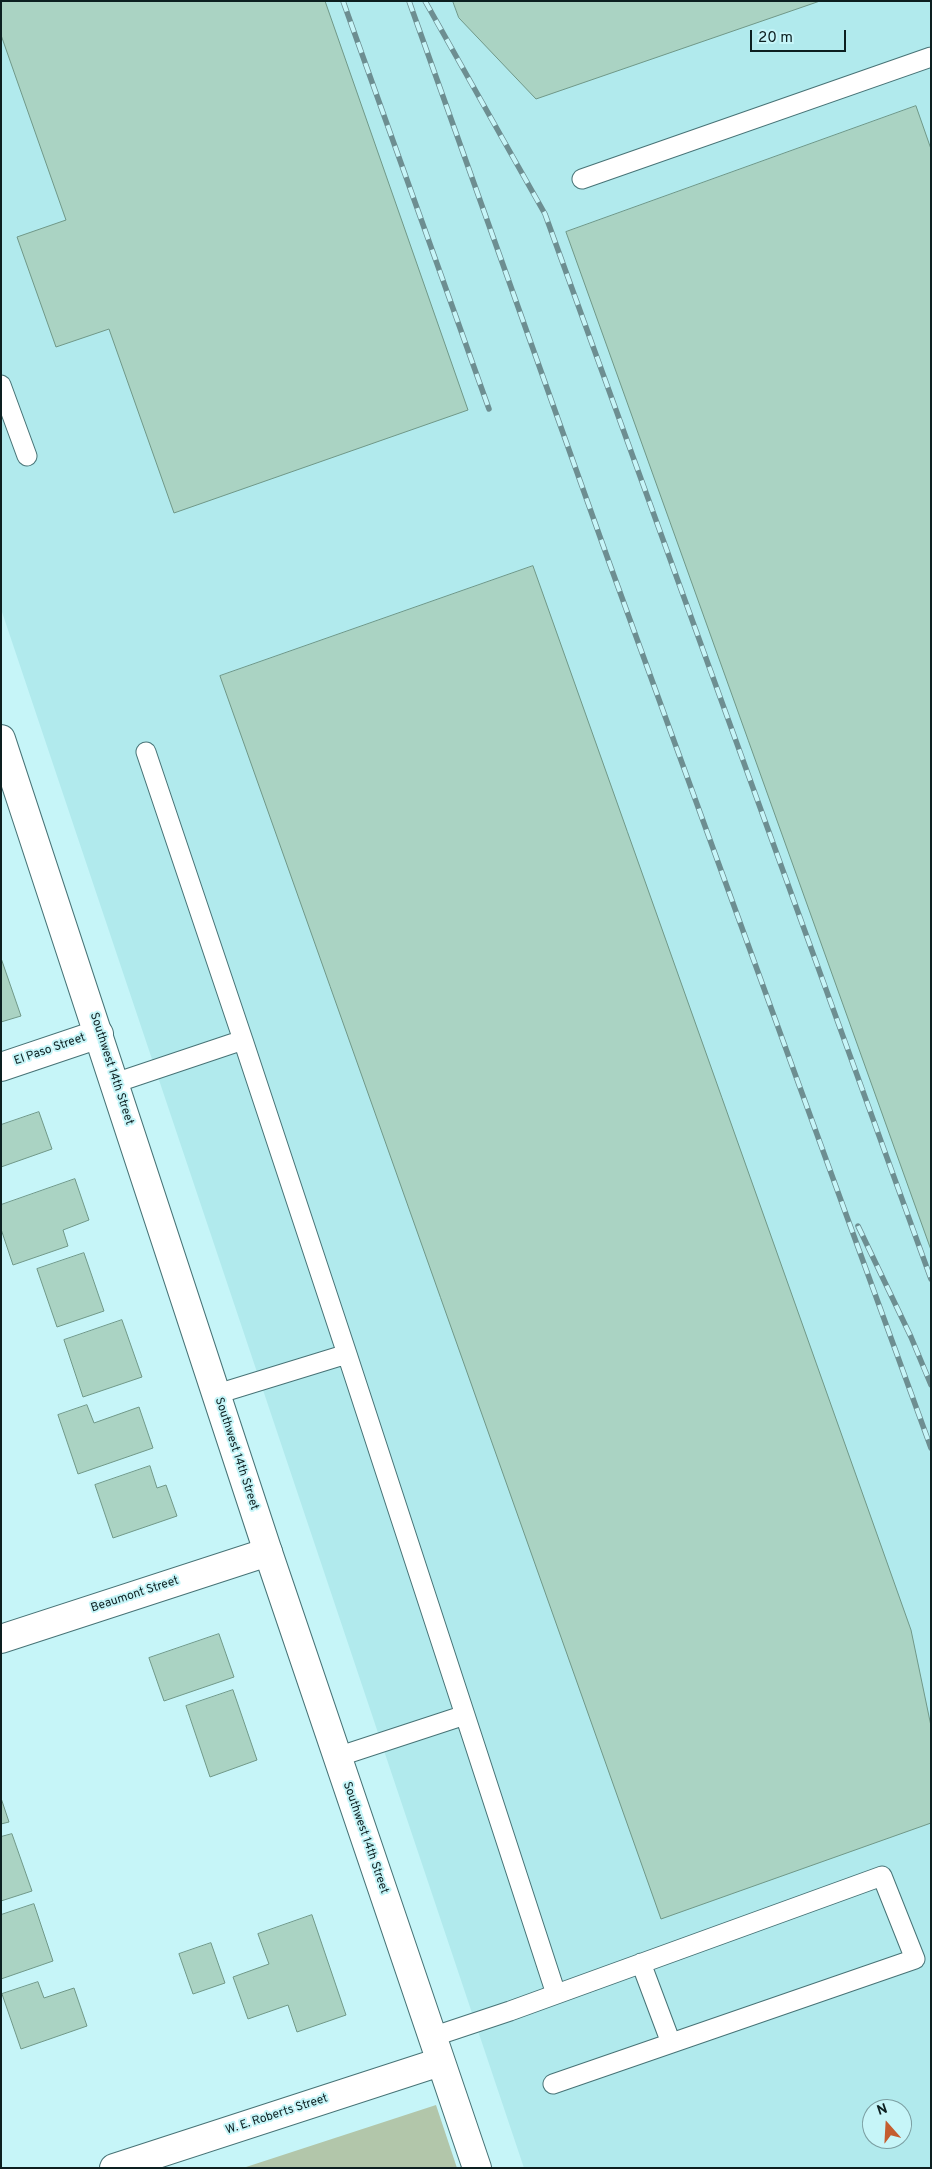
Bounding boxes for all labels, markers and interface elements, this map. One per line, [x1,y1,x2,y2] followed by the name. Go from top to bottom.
[752,20,848,52] scale bar
[758,29,793,48] text: 20 m
[86,1011,136,1127] street label: Southwest 14th Street
[12,1031,88,1069] street label: El Paso Street
[211,1396,261,1512] street label: Southwest 14th Street
[89,1574,181,1616] street label: Beaumont Street
[339,1780,391,1896] street label: Southwest 14th Street
[224,2092,330,2138] street label: W. E. Roberts Street
[862,2099,912,2149] north arrow
[875,2101,890,2120] text: N

